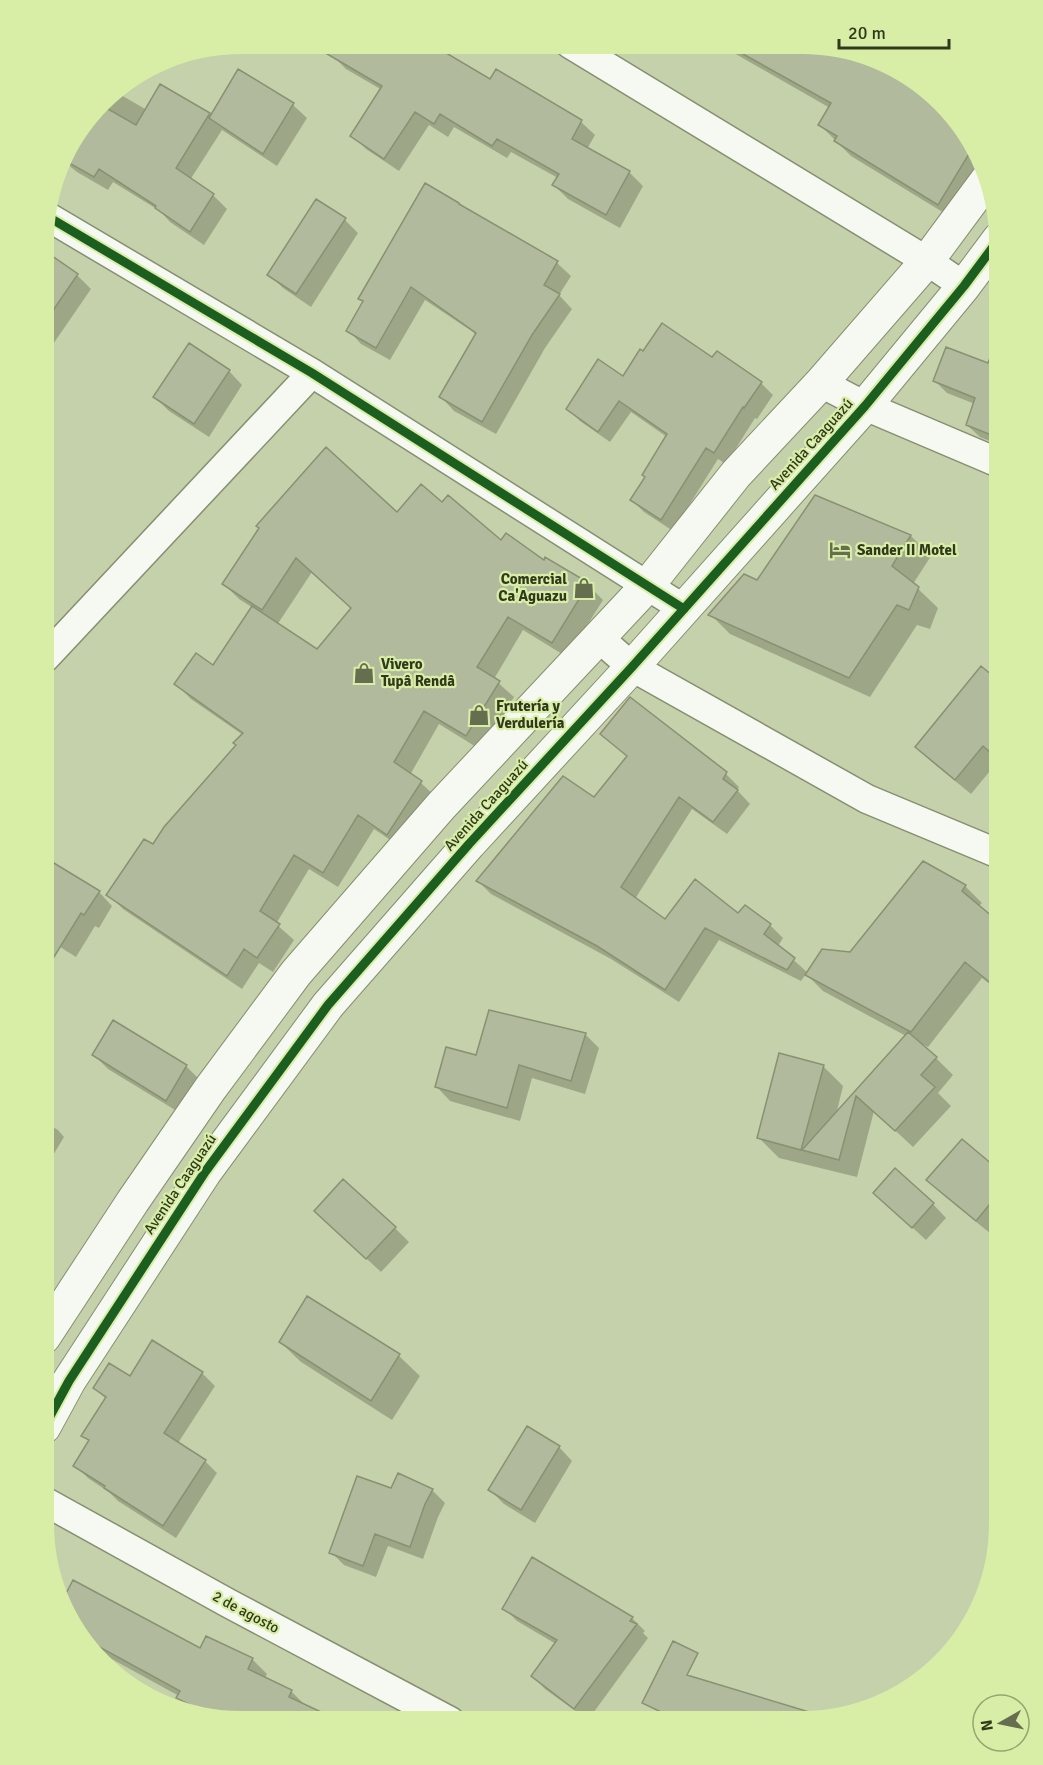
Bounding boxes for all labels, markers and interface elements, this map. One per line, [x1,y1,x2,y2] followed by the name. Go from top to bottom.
[839,12,948,50] scale bar
[848,22,886,44] text: 20 m
[765,395,857,493] street label: Avenida Caaguazú
[828,538,852,562] hotel icon: Sander II Motel
[857,541,957,559] place label: Sander II Motel
[498,570,567,605] place label: Comercial Ca'Aguazu
[572,576,596,600] shop icon: Comercial Ca'Aguazu
[381,655,455,690] place label: Vivero Tupâ Rendâ
[352,661,376,685] shop icon: Vivero Tupâ Rendâ
[496,697,565,732] place label: Frutería y Verdulería
[467,703,491,727] shop icon: Frutería y Verdulería
[440,756,532,854] street label: Avenida Caaguazú
[140,1131,220,1237] street label: Avenida Caaguazú
[210,1587,283,1637] street label: 2 de agosto
[971,1693,1031,1753] north arrow
[976,1718,998,1732] text: N

